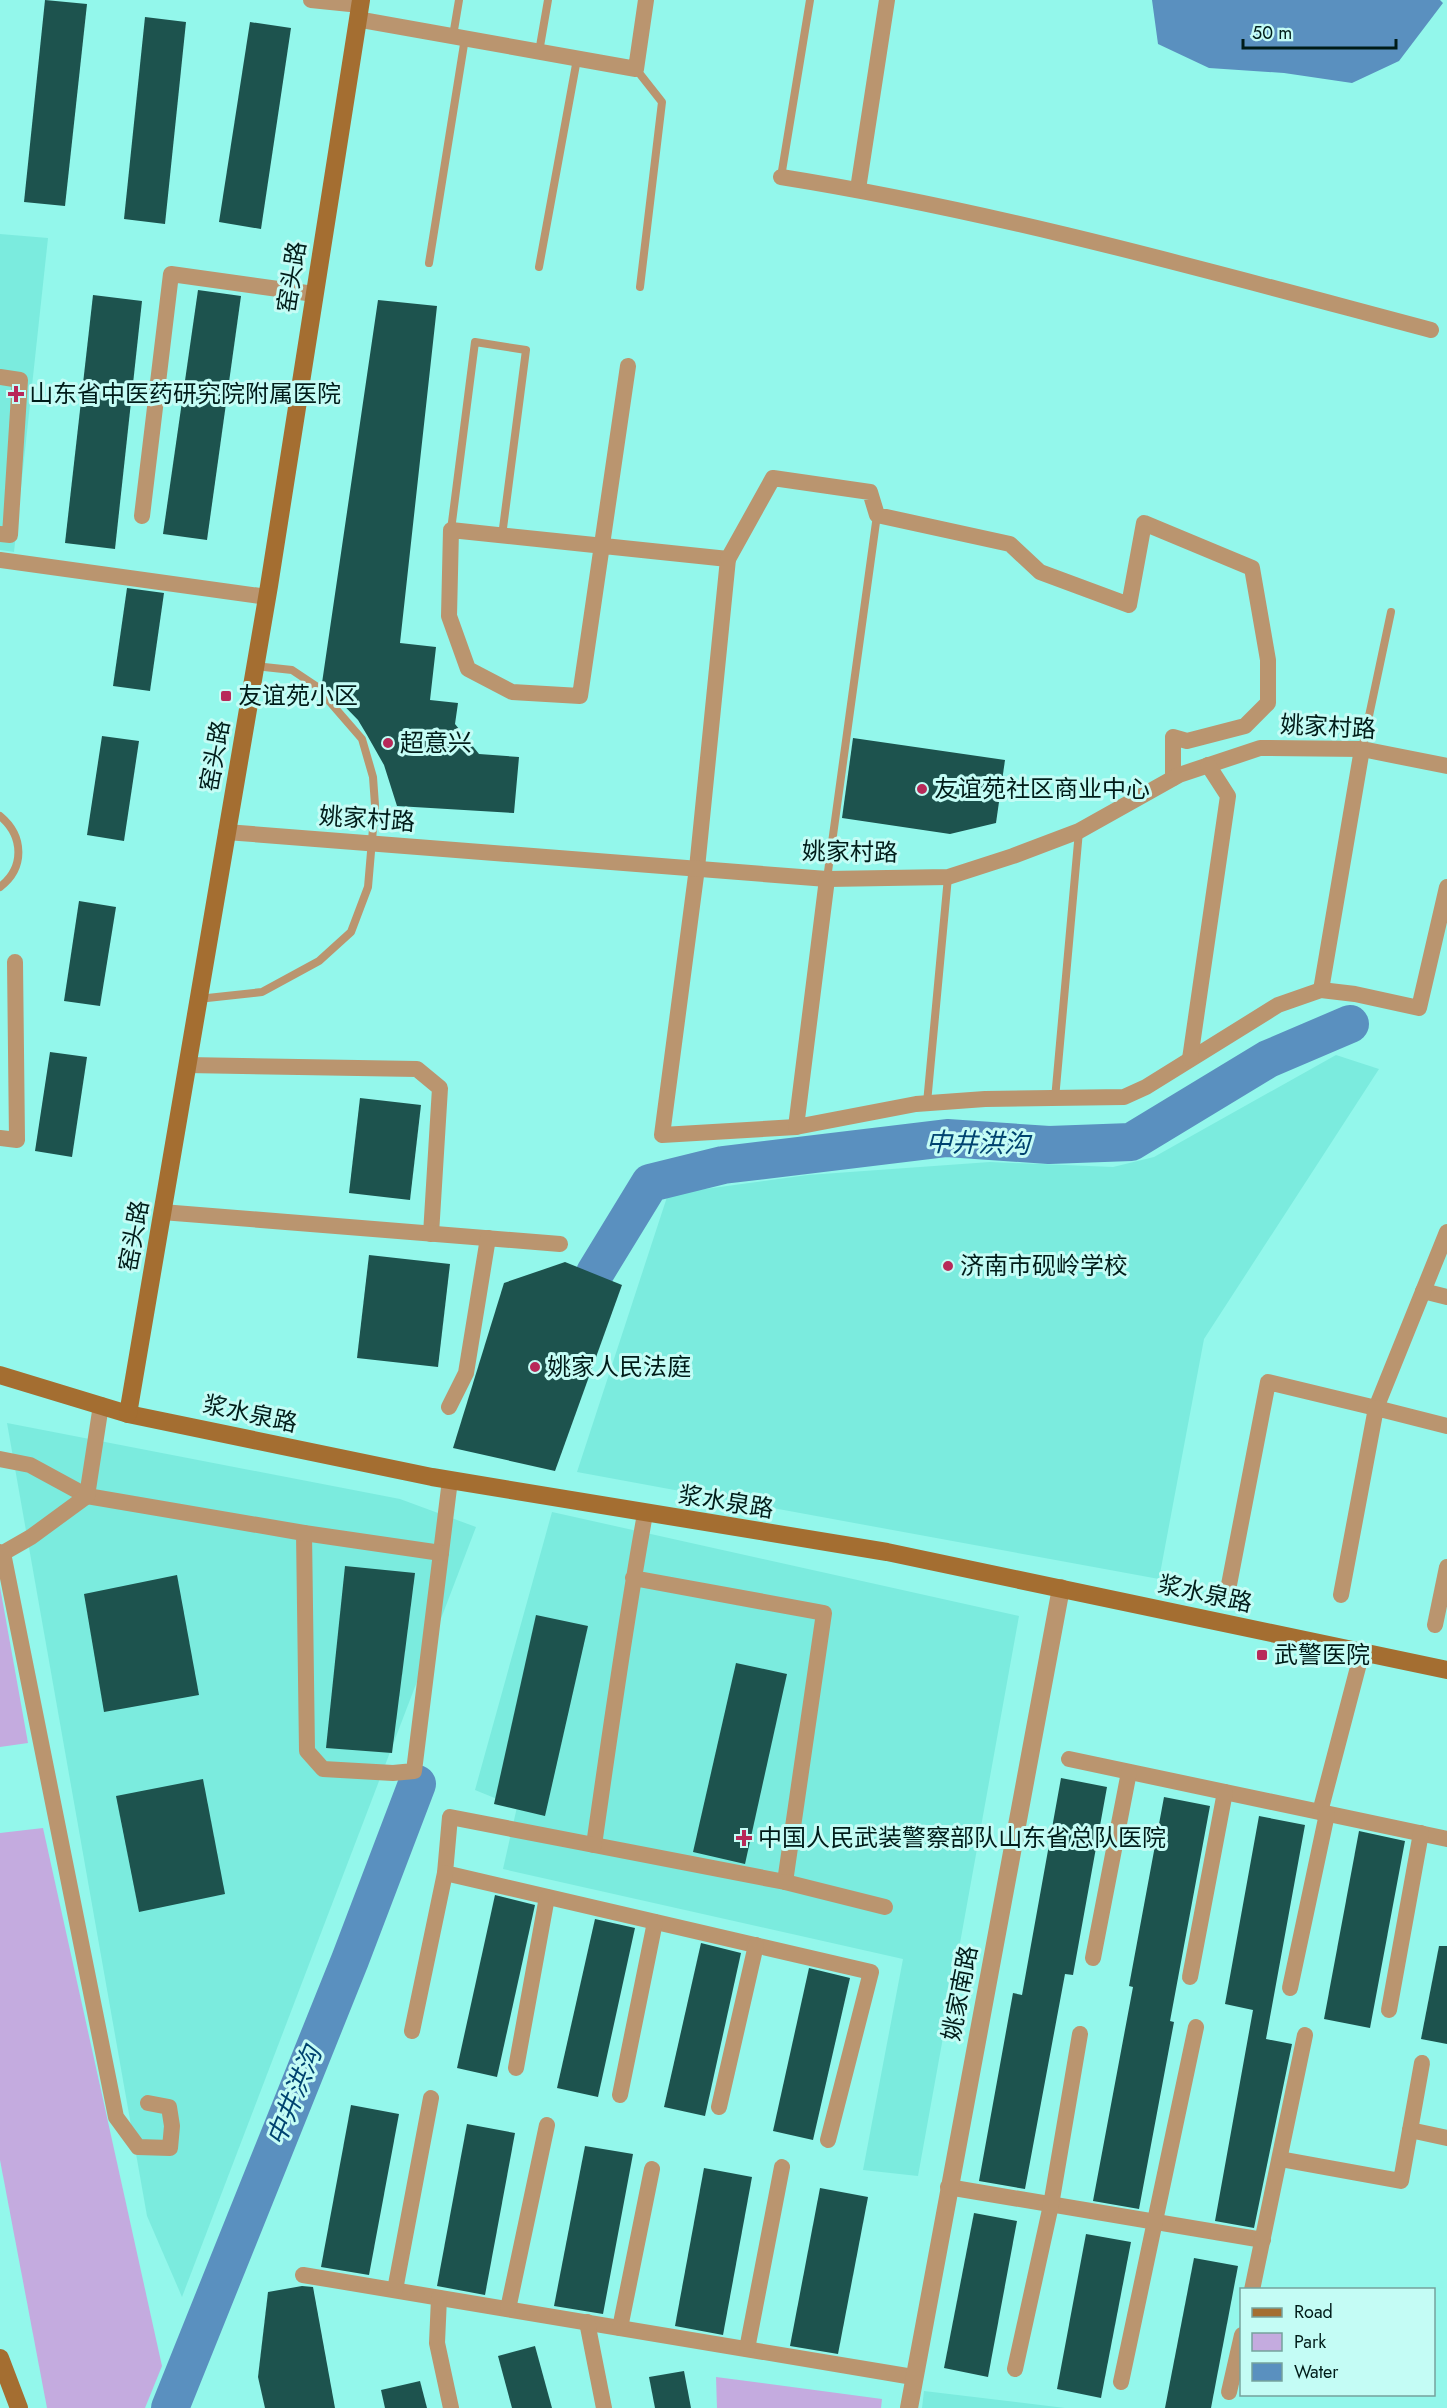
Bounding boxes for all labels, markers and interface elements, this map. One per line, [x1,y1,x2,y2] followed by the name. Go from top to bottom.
[1243,12,1396,50] scale bar
[1252,20,1292,46] text: 50 m
[269,239,314,315] street label: 窑头路
[29,376,341,411] place label: 山东省中医药研究院附属医院
[7,385,25,403] marker: 山东省中医药研究院附属医院
[238,678,358,713] place label: 友谊苑小区
[219,689,233,703] marker: 友谊苑小区
[1279,707,1377,746] street label: 姚家村路
[191,717,238,794] street label: 窑头路
[400,725,472,760] place label: 超意兴
[381,736,395,750] marker: 超意兴
[934,771,1150,806] place label: 友谊苑社区商业中心
[915,782,929,796] marker: 友谊苑社区商业中心
[318,798,416,839] street label: 姚家村路
[802,833,898,870] street label: 姚家村路
[926,1123,1033,1163] water label: 中井洪沟
[110,1197,157,1274] street label: 窑头路
[960,1248,1128,1283] place label: 济南市砚岭学校
[941,1259,955,1273] marker: 济南市砚岭学校
[547,1349,691,1384] place label: 姚家人民法庭
[528,1360,542,1374] marker: 姚家人民法庭
[200,1386,301,1441] street label: 浆水泉路
[676,1477,776,1526] street label: 浆水泉路
[1155,1566,1256,1621] street label: 浆水泉路
[1274,1637,1370,1672] place label: 武警医院
[1255,1648,1269,1662] marker: 武警医院
[758,1820,1166,1855] place label: 中国人民武装警察部队山东省总队医院
[735,1829,753,1847] marker: 中国人民武装警察部队山东省总队医院
[933,1942,986,2043] street label: 姚家南路
[257,2038,332,2151] water label: 中井洪沟
[1240,2288,1435,2396] legend
[1294,2299,1333,2325] text: Road
[1294,2329,1326,2355] text: Park
[1294,2359,1339,2385] text: Water

